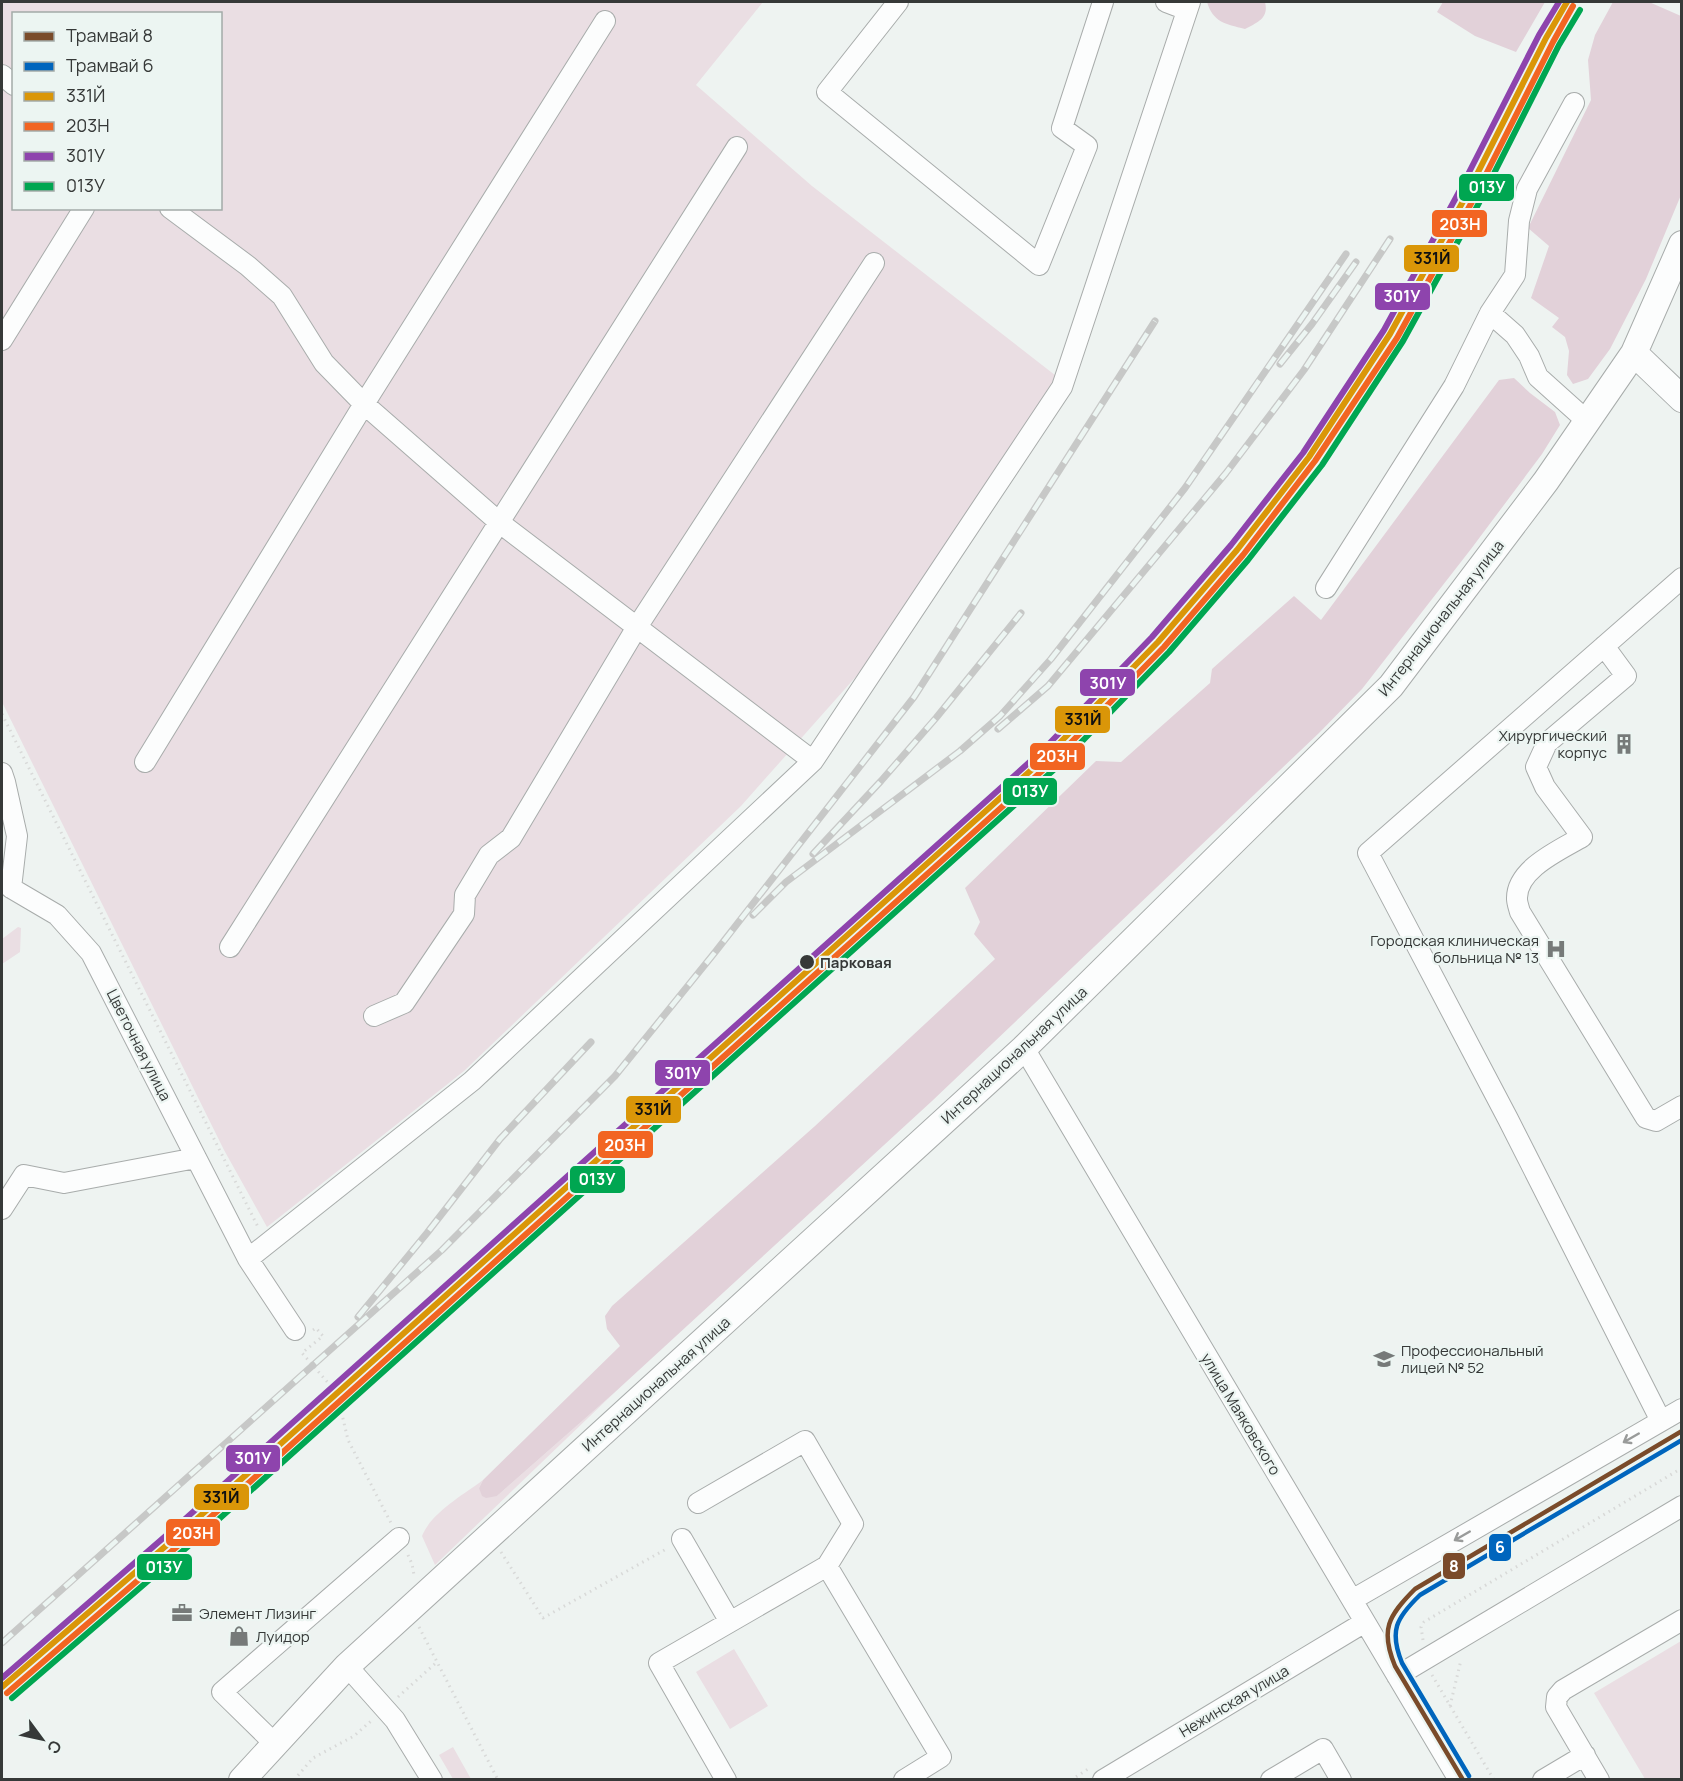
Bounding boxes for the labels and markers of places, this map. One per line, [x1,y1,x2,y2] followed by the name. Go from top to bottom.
[1499,725,1607,763] place label: Хирургический корпус
[1612,732,1636,756] building icon: Хирургический корпус
[1370,930,1539,968] place label: Городская клиническая больница № 13
[1544,937,1568,961] hospital icon: Городская клиническая больница № 13
[820,952,892,973] place label: Парковая
[798,953,816,971] marker: Парковая
[1401,1340,1544,1378] place label: Профессиональный лицей № 52
[1372,1347,1396,1371] school or university icon: Профессиональный лицей № 52
[170,1601,194,1625] office icon: Элемент Лизинг
[199,1603,316,1624] place label: Элемент Лизинг
[227,1624,251,1648] shop icon: Луидор
[256,1626,310,1647] place label: Луидор

